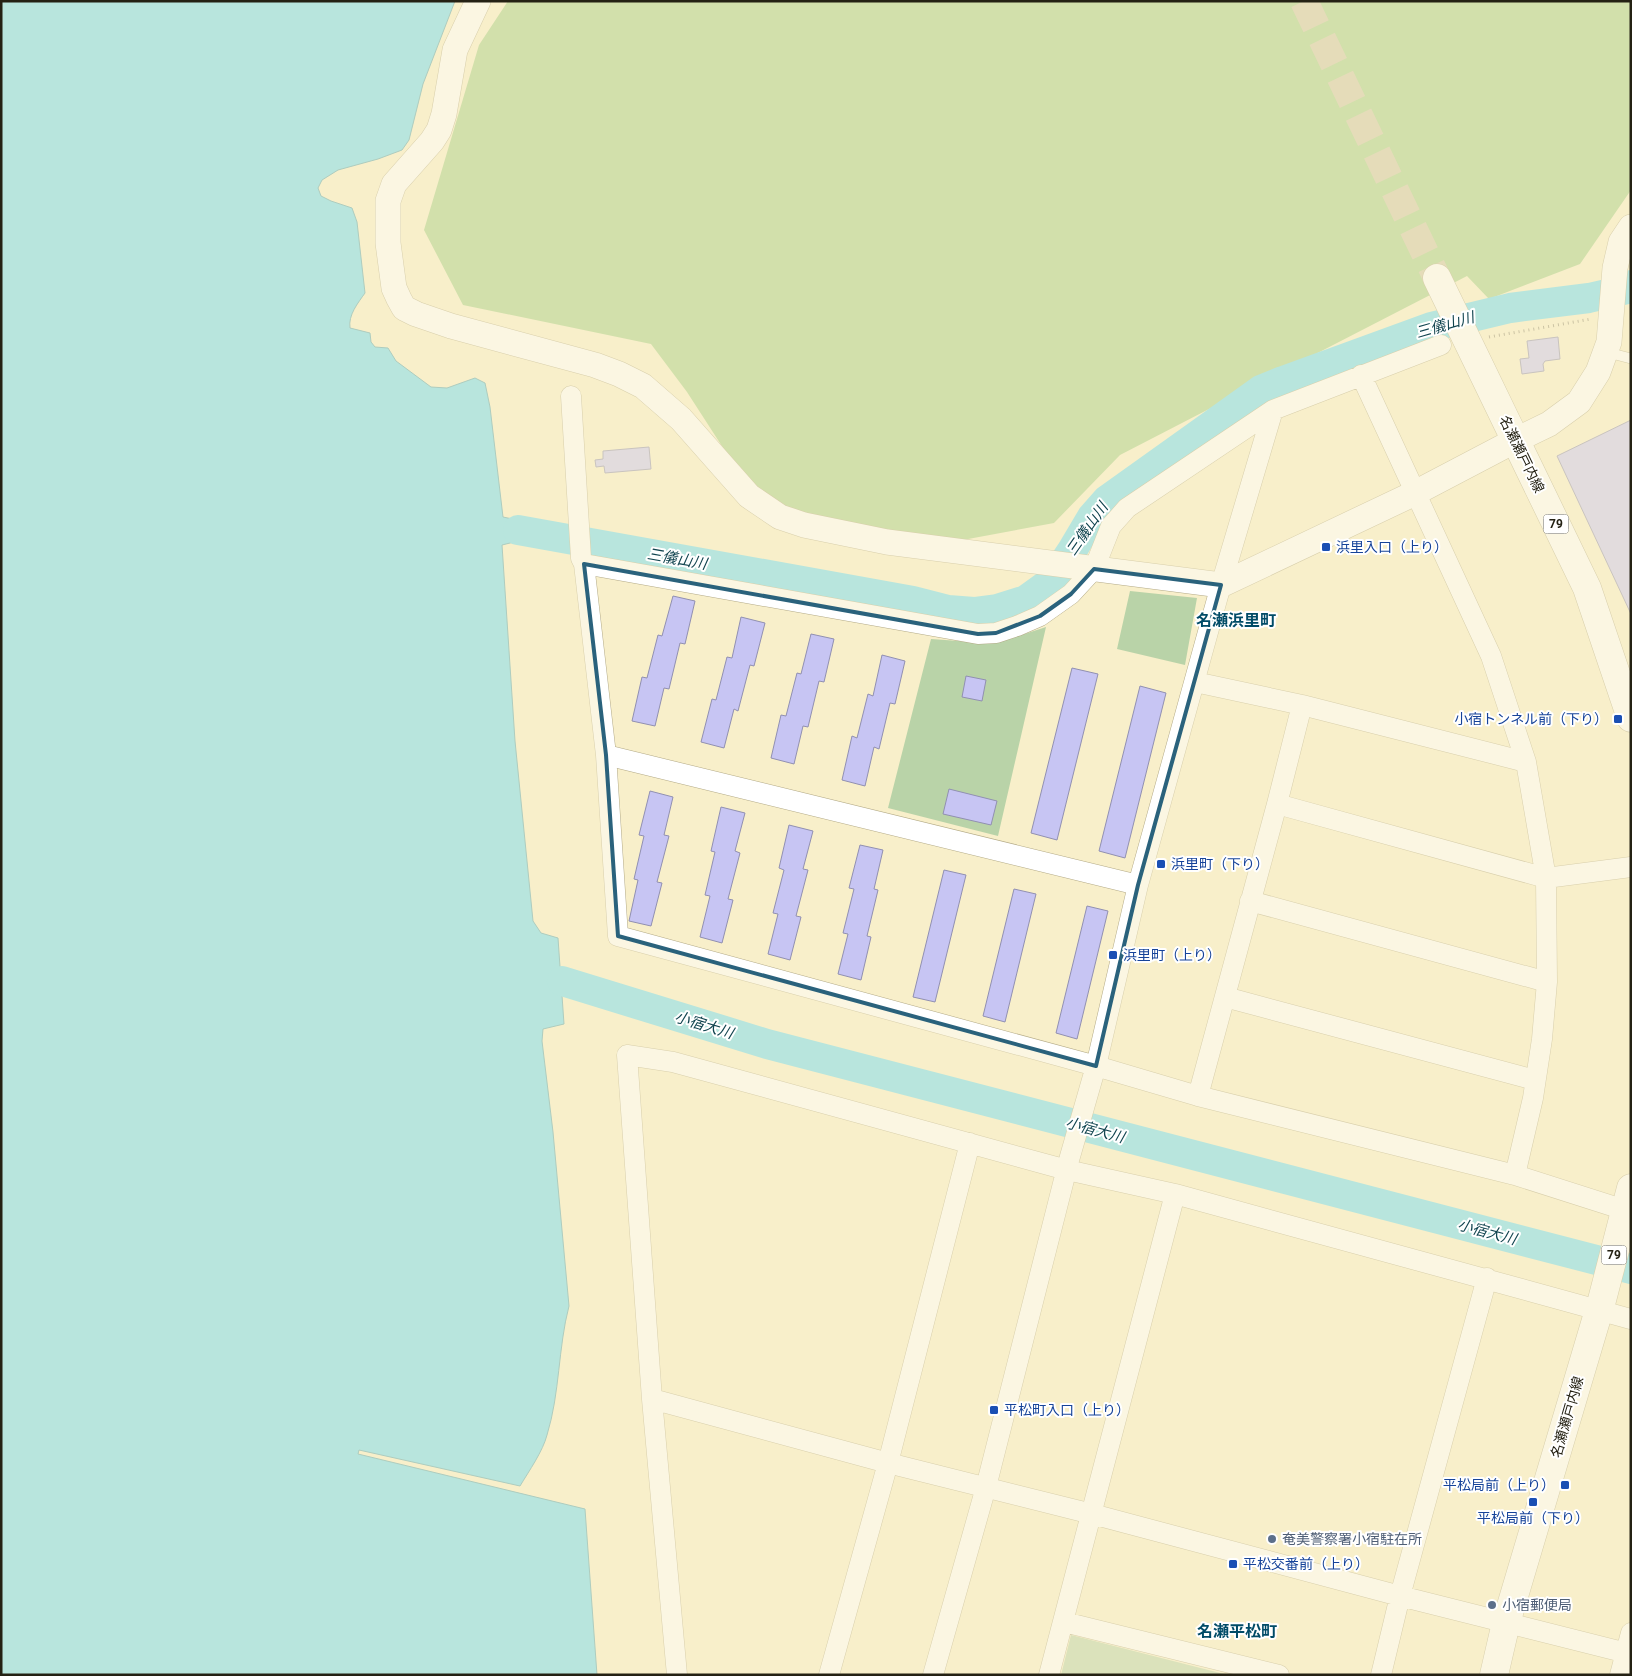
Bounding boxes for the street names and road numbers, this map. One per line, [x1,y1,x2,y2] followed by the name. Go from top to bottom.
[1496,413,1548,495] street label: 名瀬瀬戸内線
[1544,514,1568,534] road number: 79
[1602,1246,1626,1264] road number: 79
[1548,1374,1586,1460] street label: 名瀬瀬戸内線

